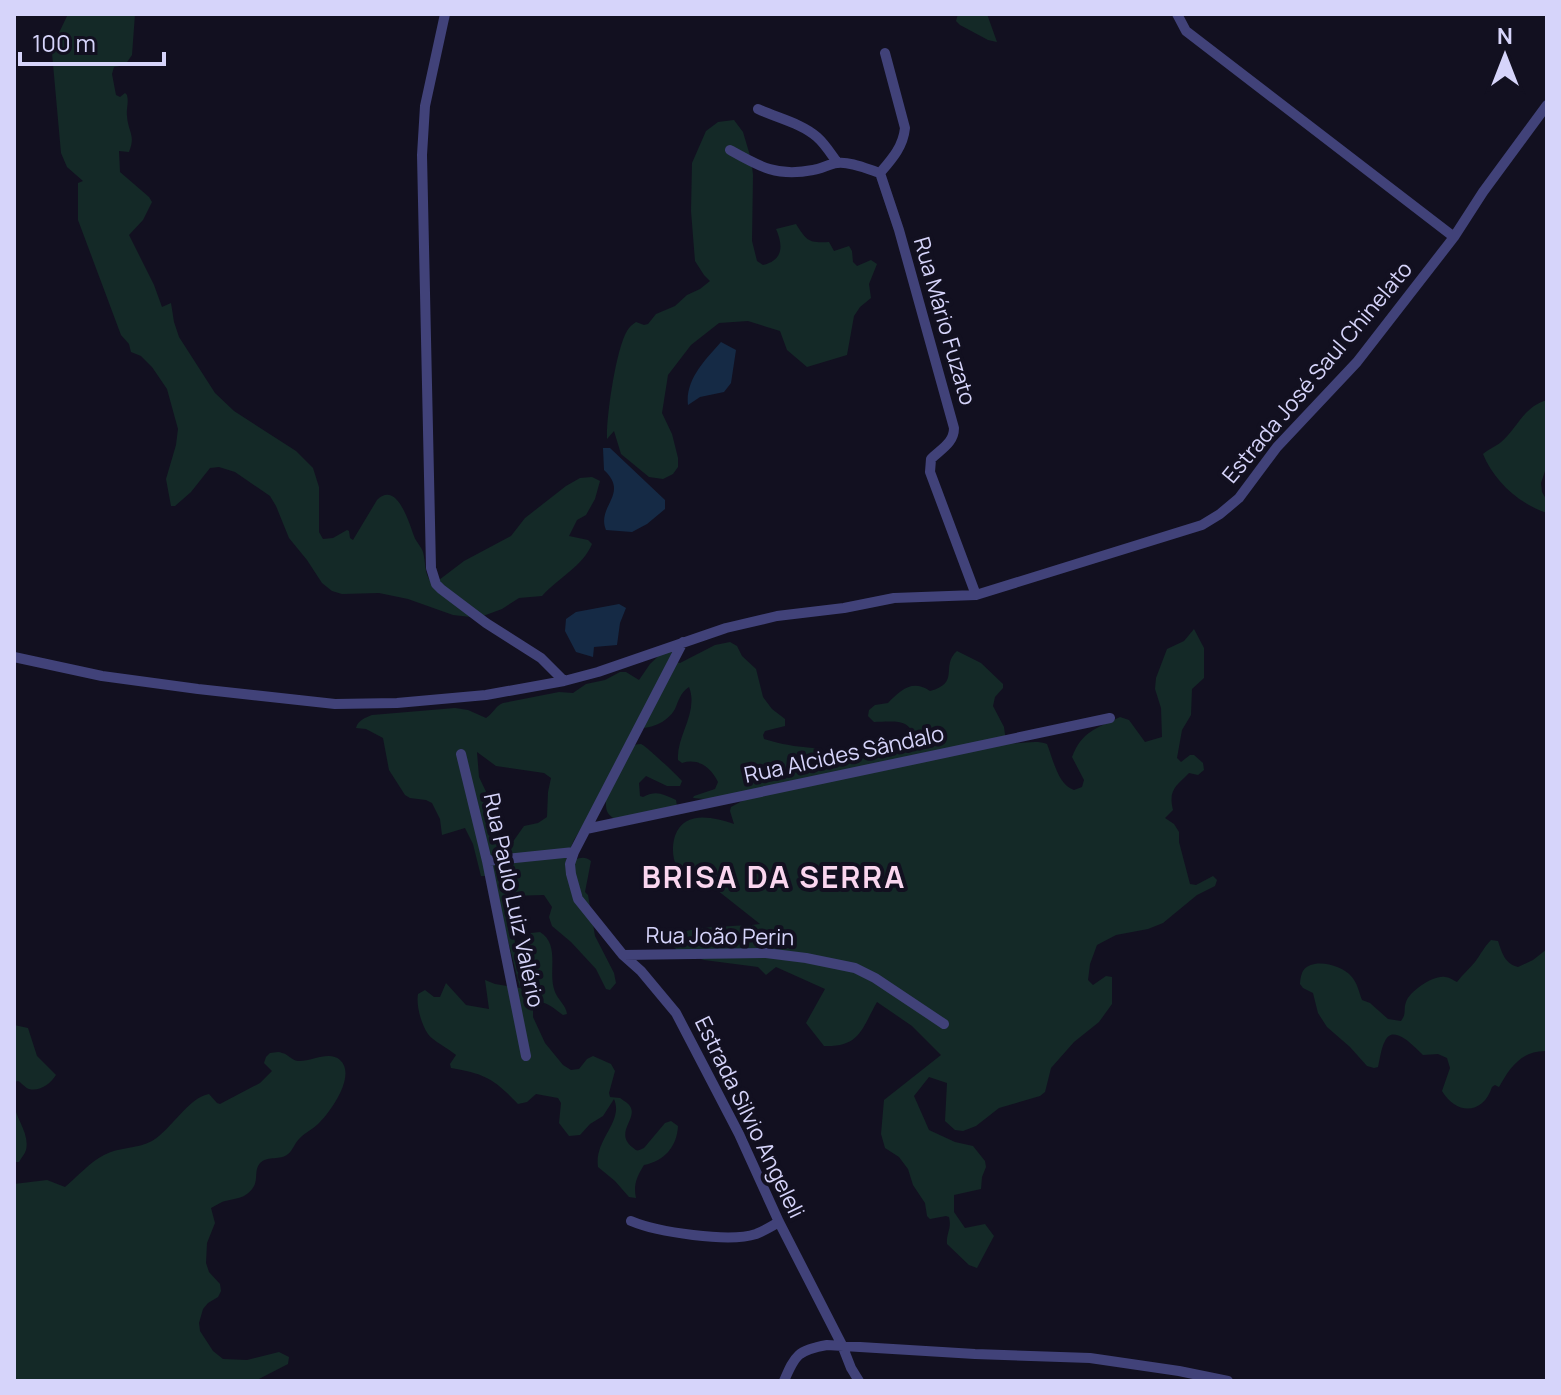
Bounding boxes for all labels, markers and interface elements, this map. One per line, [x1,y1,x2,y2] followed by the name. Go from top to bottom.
[20,16,164,66] scale bar
[1465,16,1545,96] north arrow
[1497,21,1513,51] text: N
[32,26,96,59] text: 100 m
[907,233,983,409] street label: Rua Mário Fuzato
[1215,255,1419,489] street label: Estrada José Saul Chinelato
[741,718,947,790] street label: Rua Alcides Sândalo
[477,790,551,1010] street label: Rua Paulo Luiz Valério
[642,856,906,897] district label: BRISA DA SERRA
[645,920,795,952] street label: Rua João Perin
[688,1011,812,1223] street label: Estrada Silvio Angeleli

